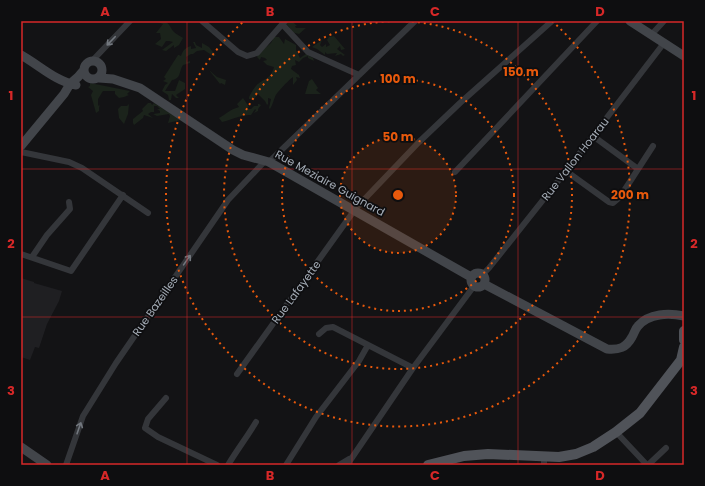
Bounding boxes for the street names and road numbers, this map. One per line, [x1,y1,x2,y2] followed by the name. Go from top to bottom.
[537,114,613,204] street label: Rue Vallon Hoarau
[272,146,388,220] street label: Rue Meziaire Guignard
[268,257,324,327] street label: Rue Lafayette
[128,272,182,339] street label: Rue Bazeilles

